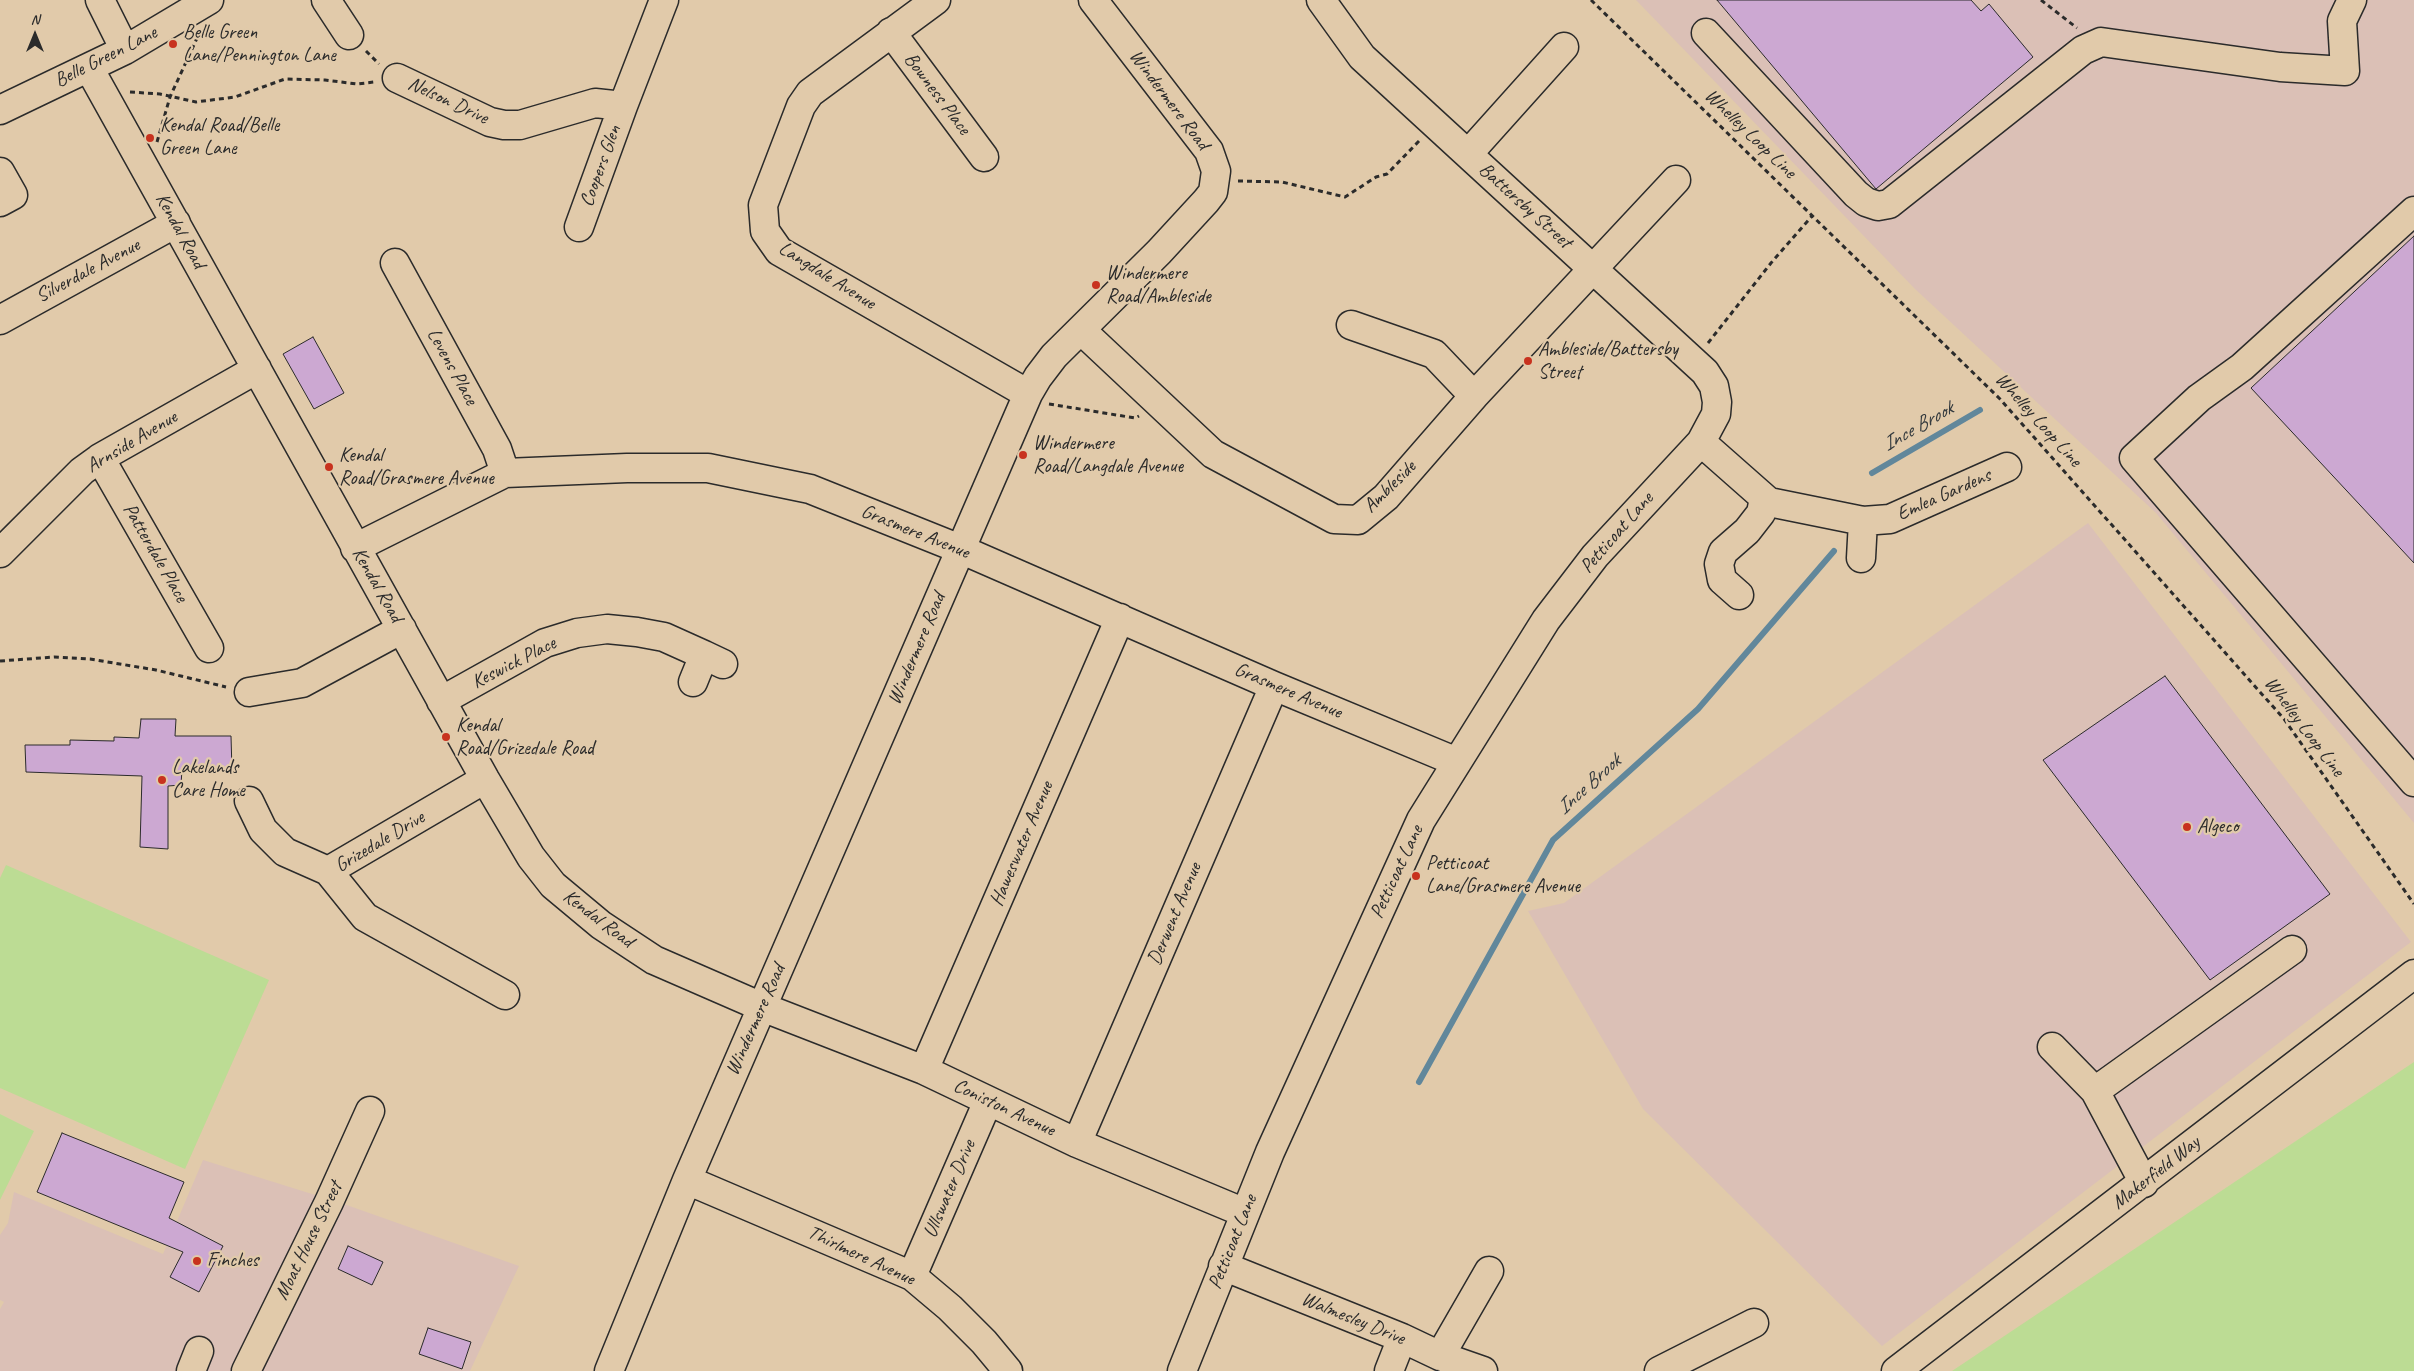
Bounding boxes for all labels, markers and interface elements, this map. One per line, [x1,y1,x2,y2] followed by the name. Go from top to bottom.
[10,10,60,60] north arrow
[31,11,39,28] text: N
[51,21,161,93] street label: Belle Green Lane
[183,21,336,68] place label: Belle Green Lane/Pennington Lane
[167,38,179,50] marker: Belle Green Lane/Pennington Lane
[1124,45,1214,155] street label: Windermere Road
[898,48,976,140] street label: Bowness Place
[404,72,492,130] street label: Nelson Drive
[1699,84,1801,184] street label: Whelley Loop Line
[160,114,279,161] place label: Kendal Road/Belle Green Lane
[575,122,627,210] street label: Coopers Glen
[144,132,156,144] marker: Kendal Road/Belle Green Lane
[1474,158,1576,254] street label: Battersby Street
[150,189,210,273] street label: Kendal Road
[32,234,144,308] street label: Silverdale Avenue
[774,237,880,315] street label: Langdale Avenue
[1106,262,1211,309] place label: Windermere Road/Ambleside
[1090,279,1102,291] marker: Windermere Road/Ambleside
[421,324,483,410] street label: Levens Place
[1538,338,1678,385] place label: Ambleside/Battersby Street
[1522,355,1534,367] marker: Ambleside/Battersby Street
[1989,368,2087,472] street label: Whelley Loop Line
[1878,397,1958,457] water label: Ince Brook
[82,406,182,478] street label: Arnside Avenue
[1033,432,1183,479] place label: Windermere Road/Langdale Avenue
[339,444,494,491] place label: Kendal Road/Grasmere Avenue
[1017,449,1029,461] marker: Windermere Road/Langdale Avenue
[1359,456,1421,518] street label: Ambleside
[323,461,335,473] marker: Kendal Road/Grasmere Avenue
[1893,464,1995,526] street label: Emlea Gardens
[1575,487,1659,579] street label: Petticoat Lane
[117,499,193,607] street label: Patterdale Place
[857,499,973,565] street label: Grasmere Avenue
[346,543,408,627] street label: Kendal Road
[883,590,951,708] street label: Windermere Road
[468,632,560,694] street label: Keswick Place
[1231,658,1345,724] street label: Grasmere Avenue
[2259,672,2349,782] street label: Whelley Loop Line
[456,714,594,761] place label: Kendal Road/Grizedale Road
[440,731,452,743] marker: Kendal Road/Grizedale Road
[1552,750,1626,820] water label: Ince Brook
[172,756,245,803] place label: Lakelands Care Home
[156,774,168,786] marker: Lakelands Care Home
[985,778,1059,910] street label: Haweswater Avenue
[331,806,429,878] street label: Grizedale Drive
[2197,815,2239,839] place label: Algeco
[2181,821,2193,833] marker: Algeco
[1365,822,1429,922] street label: Petticoat Lane
[1426,852,1580,899] place label: Petticoat Lane/Grasmere Avenue
[1143,859,1207,969] street label: Derwent Avenue
[1410,870,1422,882] marker: Petticoat Lane/Grasmere Avenue
[558,885,638,953] street label: Kendal Road
[721,961,791,1079] street label: Windermere Road
[949,1074,1059,1142] street label: Coniston Avenue
[2107,1131,2205,1215] street label: Makerfield Way
[919,1136,981,1242] street label: Ullswater Drive
[270,1178,348,1304] street label: Moat House Street
[1203,1191,1263,1293] street label: Petticoat Lane
[804,1221,918,1291] street label: Thirlmere Avenue
[207,1249,258,1273] place label: Finches
[191,1255,203,1267] marker: Finches
[1298,1287,1408,1351] street label: Walmesley Drive

